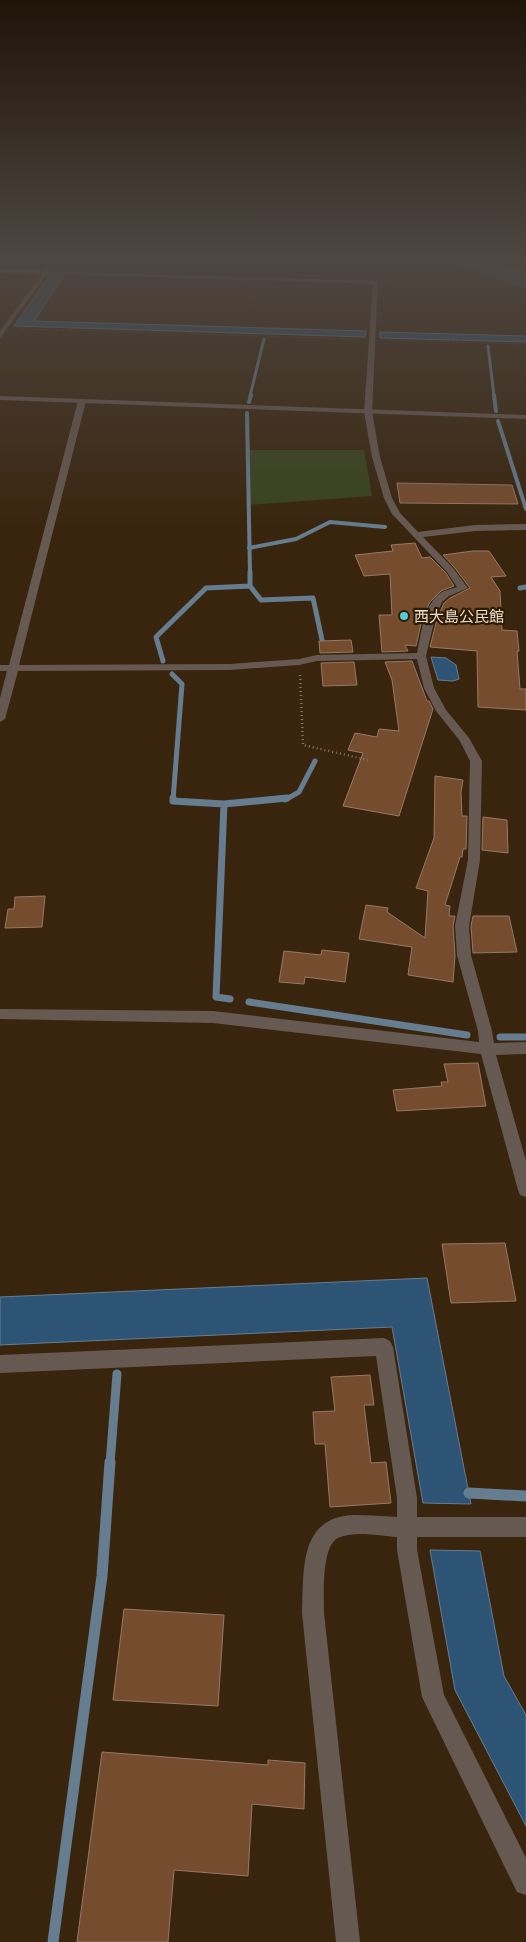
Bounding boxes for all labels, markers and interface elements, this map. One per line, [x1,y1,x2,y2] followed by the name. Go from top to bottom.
[414,607,504,626] place label: 西大島公民館
[398,610,410,622] marker: 西大島公民館

